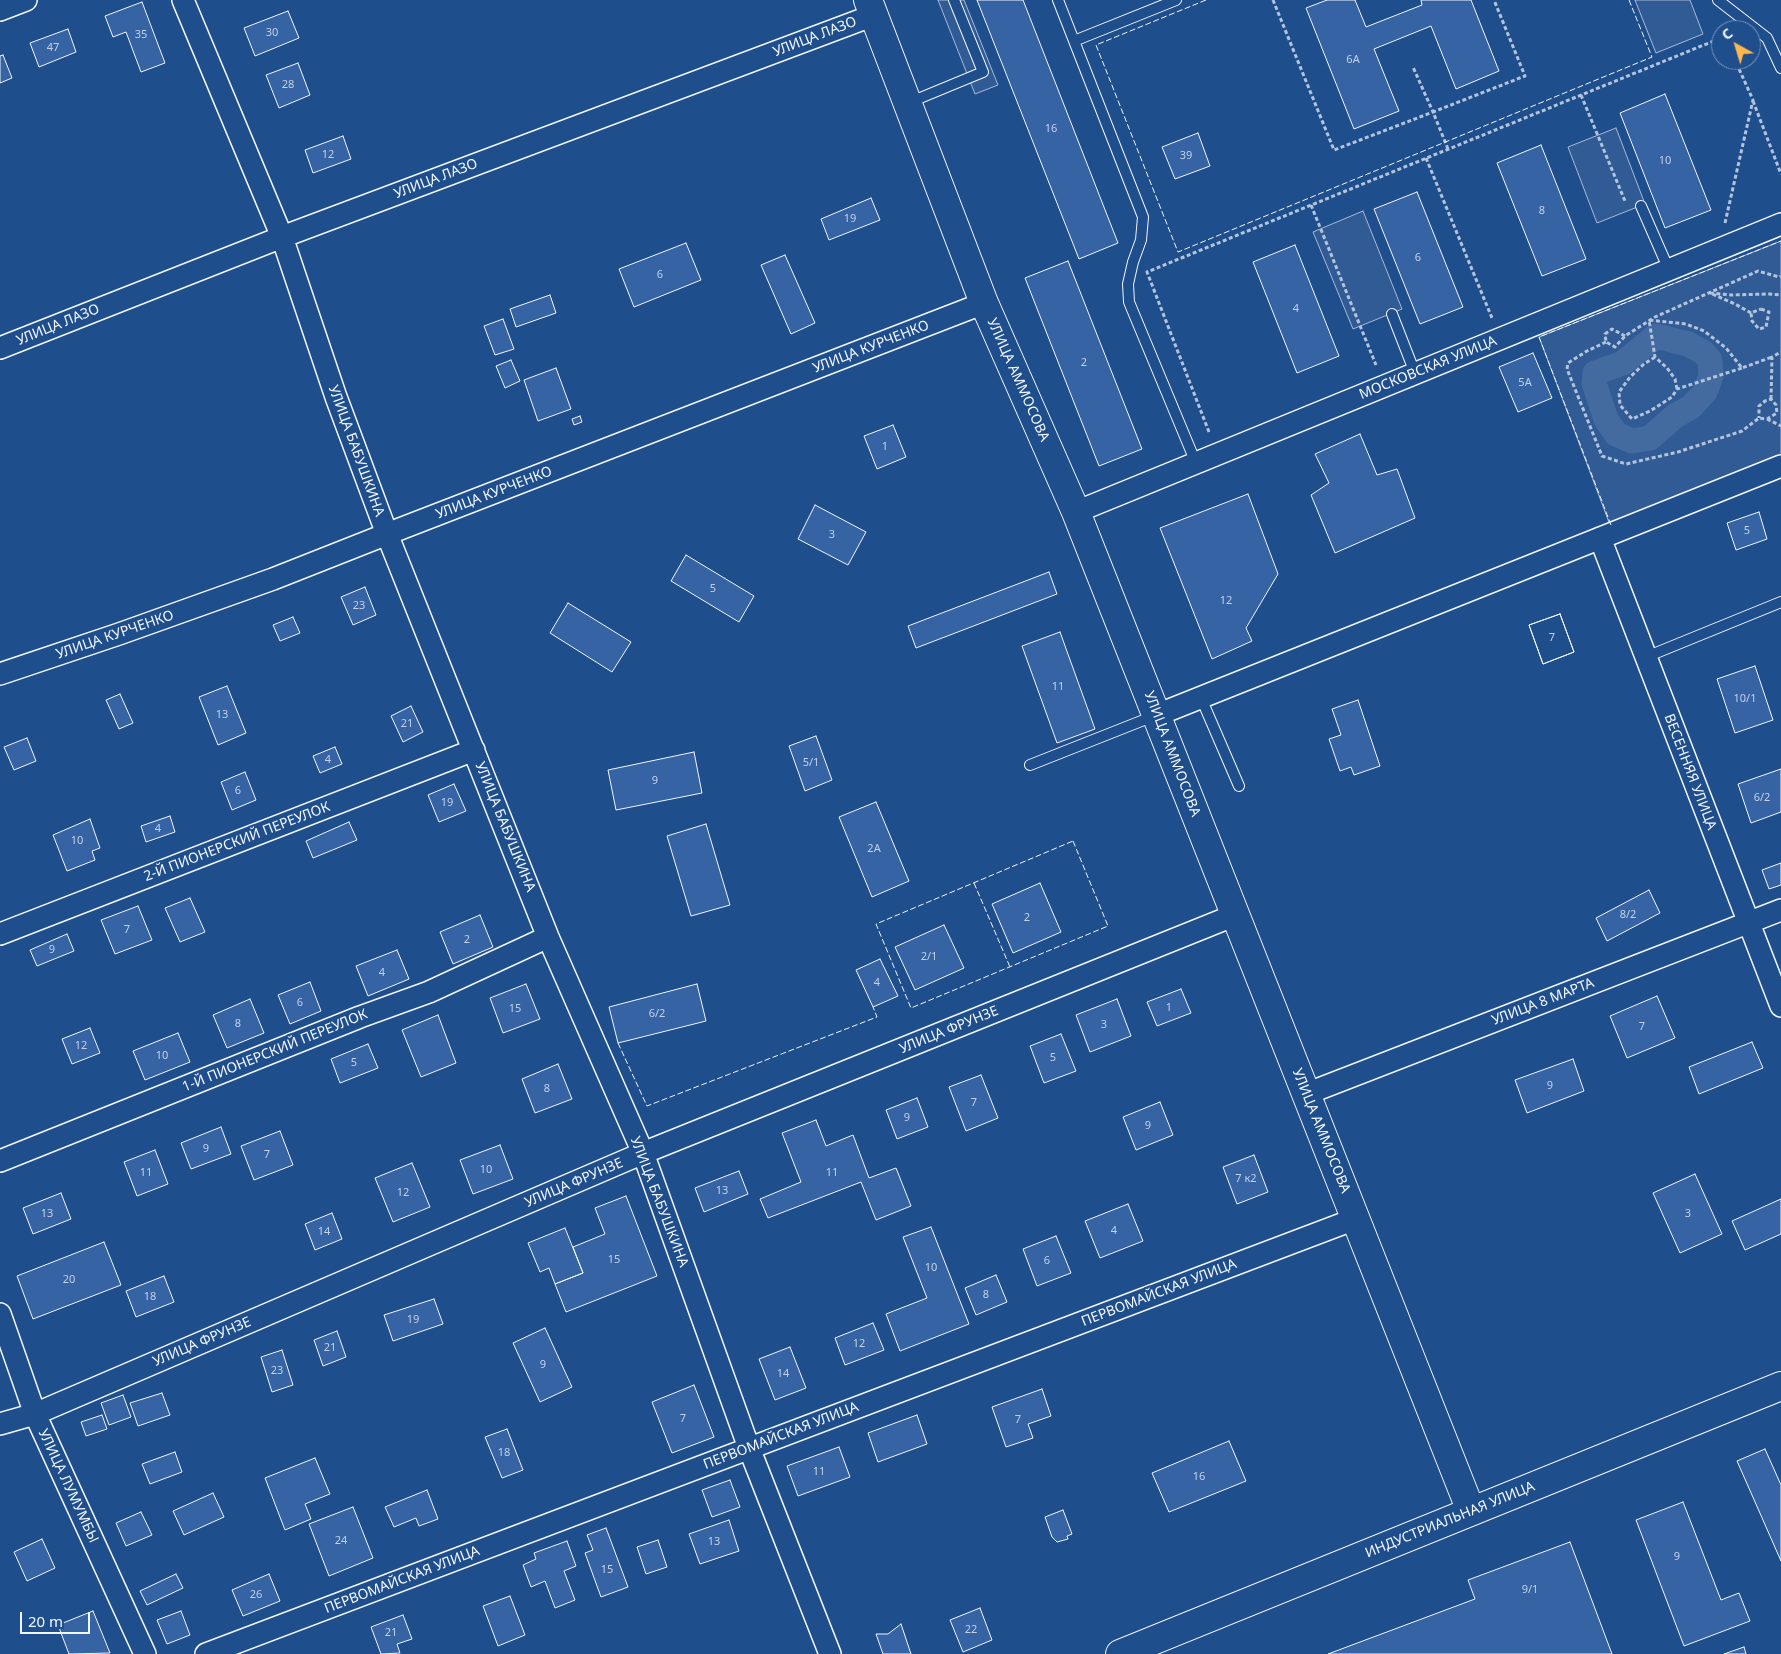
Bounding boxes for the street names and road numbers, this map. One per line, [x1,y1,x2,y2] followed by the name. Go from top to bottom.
[771,13,859,61] street label: УЛИЦА ЛАЗО
[392,155,480,203] street label: УЛИЦА ЛАЗО
[14,301,102,349] street label: УЛИЦА ЛАЗО
[983,316,1053,444] street label: УЛИЦА АММОСОВА
[810,317,932,377] street label: УЛИЦА КУРЧЕНКО
[1357,333,1499,403] street label: МОСКОВСКАЯ УЛИЦА
[324,383,388,519] street label: УЛИЦА БАБУШКИНА
[433,463,555,523] street label: УЛИЦА КУРЧЕНКО
[54,607,176,663] street label: УЛИЦА КУРЧЕНКО
[1140,689,1204,819] street label: УЛИЦА АММОСОВА
[1660,712,1720,832] street label: ВЕСЕННЯЯ УЛИЦА
[471,760,539,894] street label: УЛИЦА БАБУШКИНА
[141,799,333,885] street label: 2-Й ПИОНЕРСКИЙ ПЕРЕУЛОК
[1490,975,1596,1029] street label: УЛИЦА 8 МАРТА
[897,1003,1001,1057] street label: УЛИЦА ФРУНЗЕ
[180,1006,370,1096] street label: 1-Й ПИОНЕРСКИЙ ПЕРЕУЛОК
[1288,1066,1354,1196] street label: УЛИЦА АММОСОВА
[626,1134,692,1270] street label: УЛИЦА БАБУШКИНА
[522,1155,626,1211] street label: УЛИЦА ФРУНЗЕ
[1079,1256,1239,1330] street label: ПЕРВОМАЙСКАЯ УЛИЦА
[150,1314,254,1370] street label: УЛИЦА ФРУНЗЕ
[701,1399,861,1473] street label: ПЕРВОМАЙСКАЯ УЛИЦА
[34,1426,102,1546] street label: УЛИЦА ЛУМУМБЫ
[1363,1478,1537,1562] street label: ИНДУСТРИАЛЬНАЯ УЛИЦА
[322,1543,482,1617] street label: ПЕРВОМАЙСКАЯ УЛИЦА

